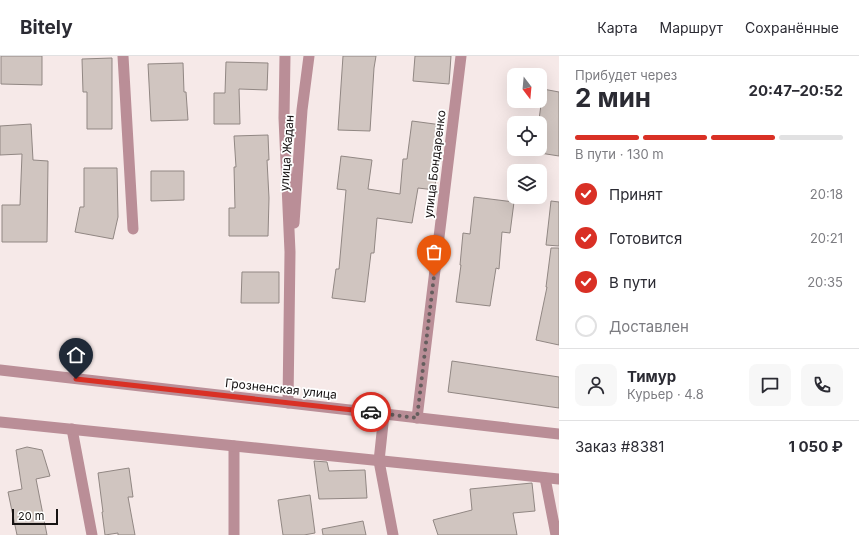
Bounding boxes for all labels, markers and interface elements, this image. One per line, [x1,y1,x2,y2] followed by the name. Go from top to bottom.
[20,16,73,39] text: Bitely
[597,19,638,36] text: Карта
[660,19,723,36] text: Маршрут
[745,19,839,36] text: Сохранённые
[575,67,677,83] text: Прибудет через
[507,68,547,108] north arrow
[507,68,547,204] map controls
[748,81,843,100] text: 20:47–20:52
[575,82,651,113] text: 2 мин
[420,109,449,219] street label: улица Бондаренко
[276,114,297,192] street label: улица Жадан
[507,116,547,156] button: locate
[575,146,664,162] text: В пути · 130 m
[507,164,547,204] button: layers
[575,183,597,205] icon: check
[609,185,662,204] text: Принят
[810,186,843,202] text: 20:18
[575,227,597,249] icon: check
[609,229,682,248] text: Готовится
[810,230,843,246] text: 20:21
[417,235,451,276] pin
[423,241,445,263] icon: bag
[575,271,597,293] icon: check
[609,273,656,292] text: В пути
[807,274,843,290] text: 20:35
[609,317,689,336] text: Доставлен
[59,338,93,379] pin
[65,344,87,366] icon: home
[575,364,617,406] button: person
[749,364,791,406] button: chat
[801,364,843,406] button: phone
[627,367,676,386] text: Тимур
[224,375,338,402] street label: Грозненская улица
[627,386,704,402] text: Курьер · 4.8
[351,392,391,432] courier
[360,401,382,423] icon: car
[575,437,664,456] text: Заказ #8381
[788,437,843,456] text: 1 050 ₽
[12,507,58,526] scale bar
[18,509,44,523] text: 20 m

